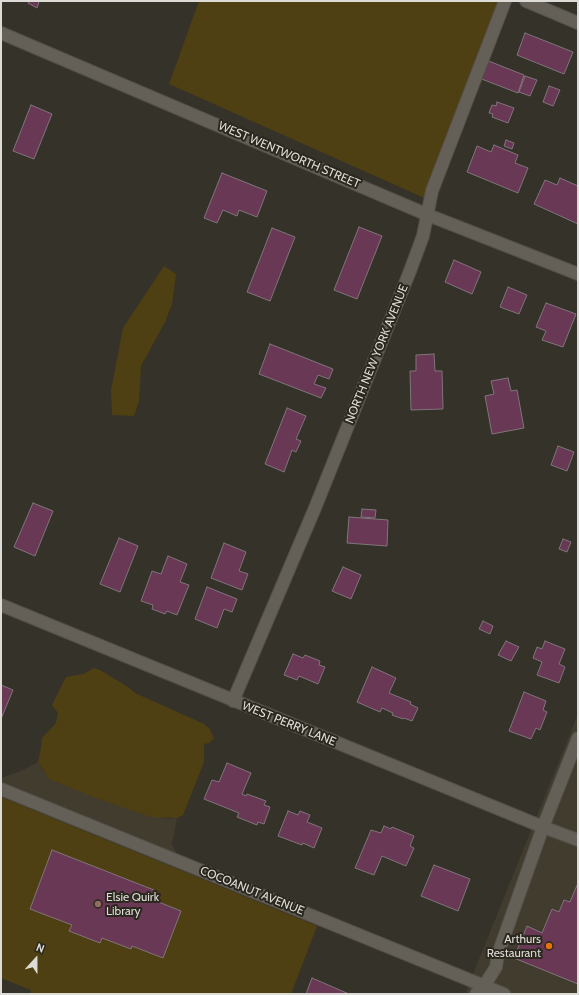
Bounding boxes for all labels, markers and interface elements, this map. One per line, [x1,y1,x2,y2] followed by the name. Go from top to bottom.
[216,119,362,191] street label: WEST WENTWORTH STREET
[343,282,411,426] street label: NORTH NEW YORK AVENUE
[240,699,338,749] street label: WEST PERRY LANE
[198,864,306,918] street label: COCOANUT AVENUE
[106,890,159,918] place label: Elsie Quirk Library
[93,899,103,909] marker: Elsie Quirk Library
[487,932,541,960] place label: Arthurs Restaurant
[16,939,56,979] north arrow
[34,940,46,956] text: N
[544,941,554,951] marker: Arthurs Restaurant

